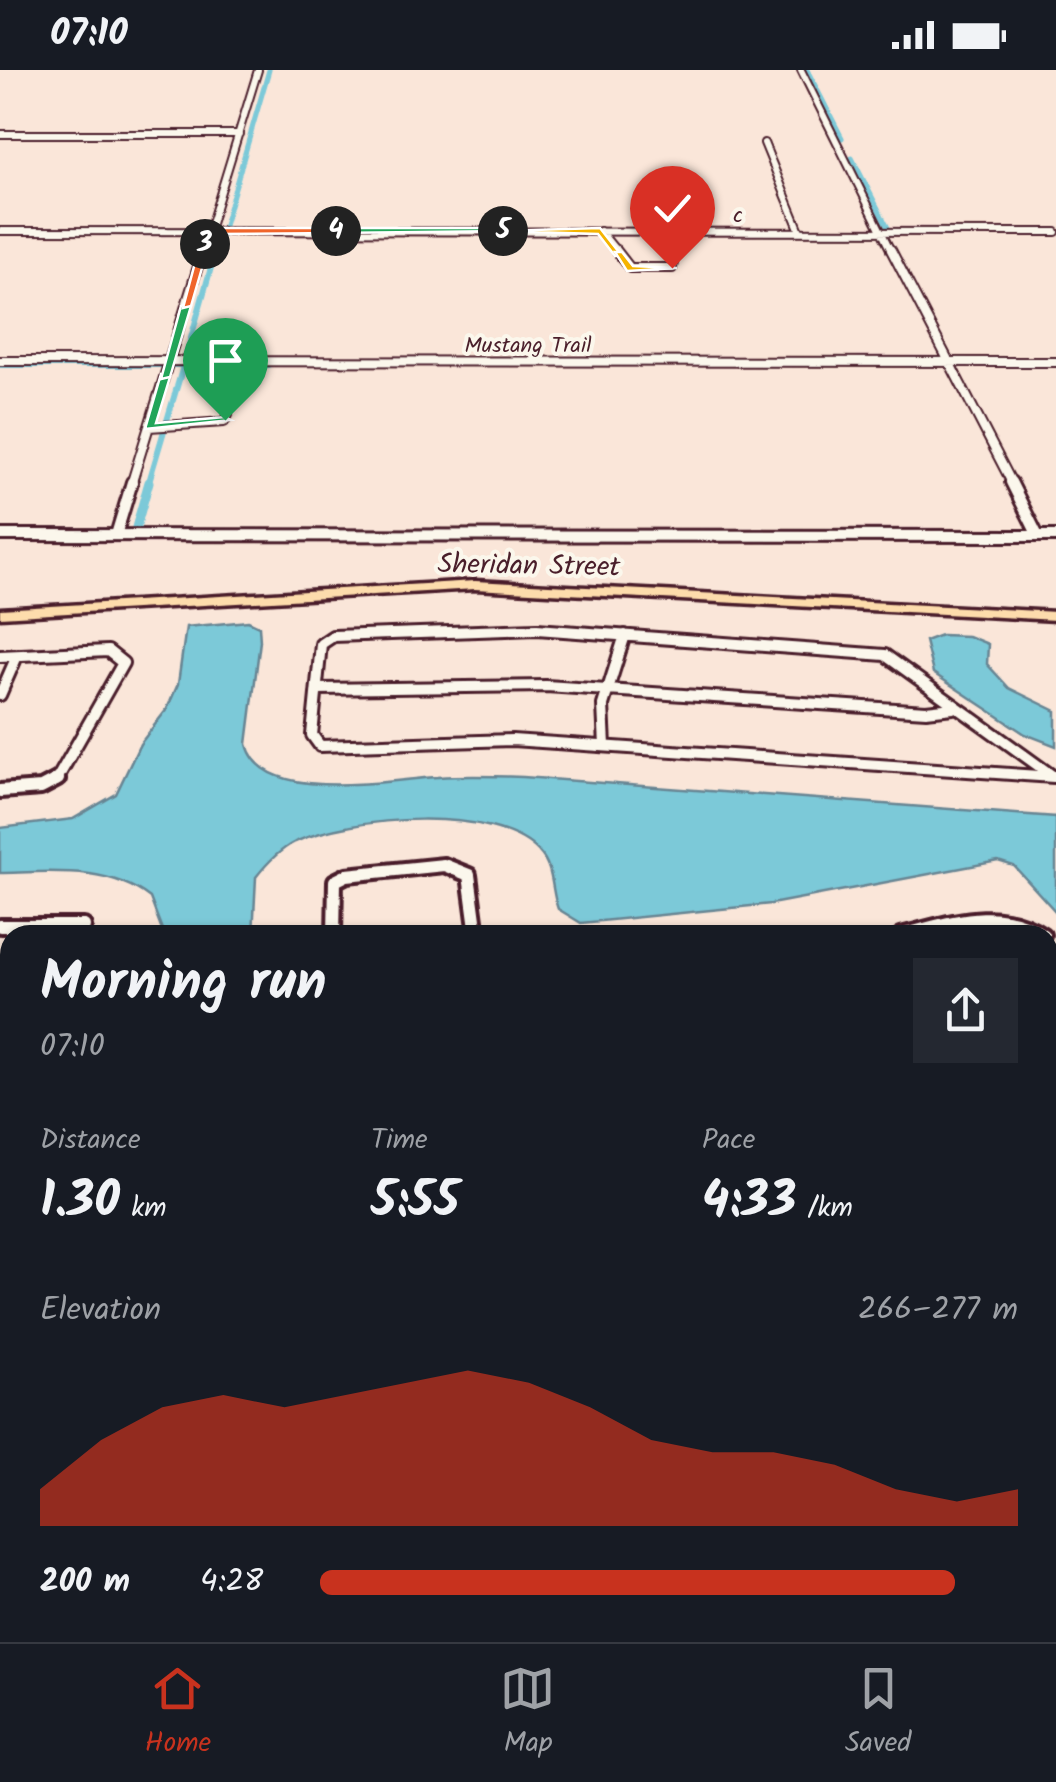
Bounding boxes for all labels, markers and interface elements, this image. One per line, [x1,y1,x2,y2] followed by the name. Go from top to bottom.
[50,5,128,65] text: 07:10
[630,166,715,269] pin
[645,181,700,236] icon: check
[733,199,743,234] street label: c
[311,206,361,256] pin: 4
[478,206,528,256] pin: 5
[328,208,344,253] text: 4
[496,208,510,253] text: 5
[180,219,230,269] pin: 3
[197,221,213,266] text: 3
[183,318,268,421] pin
[464,329,592,364] street label: Mustang Trail
[198,333,253,388] icon: arrive
[437,542,622,591] street label: Sheridan Street
[40,941,327,1028] text: Morning run
[913,958,1018,1063] button: share
[40,1022,105,1073] text: 07:10
[40,1118,141,1163] text: Distance
[371,1118,428,1163] text: Time
[702,1118,755,1163] text: Pace
[40,1163,120,1243] text: 1.30
[371,1163,459,1243] text: 5:55
[702,1163,796,1243] text: 4:33
[120,1186,167,1231] text: km
[796,1186,853,1231] text: /km
[40,1285,161,1336] text: Elevation
[858,1285,1018,1336] text: 266–277 m
[40,1557,130,1608] text: 200 m
[200,1557,263,1608] text: 4:28
[145,1661,211,1766] tab: Home
[500,1661,555,1766] tab: Map
[845,1661,911,1766] tab: Saved

